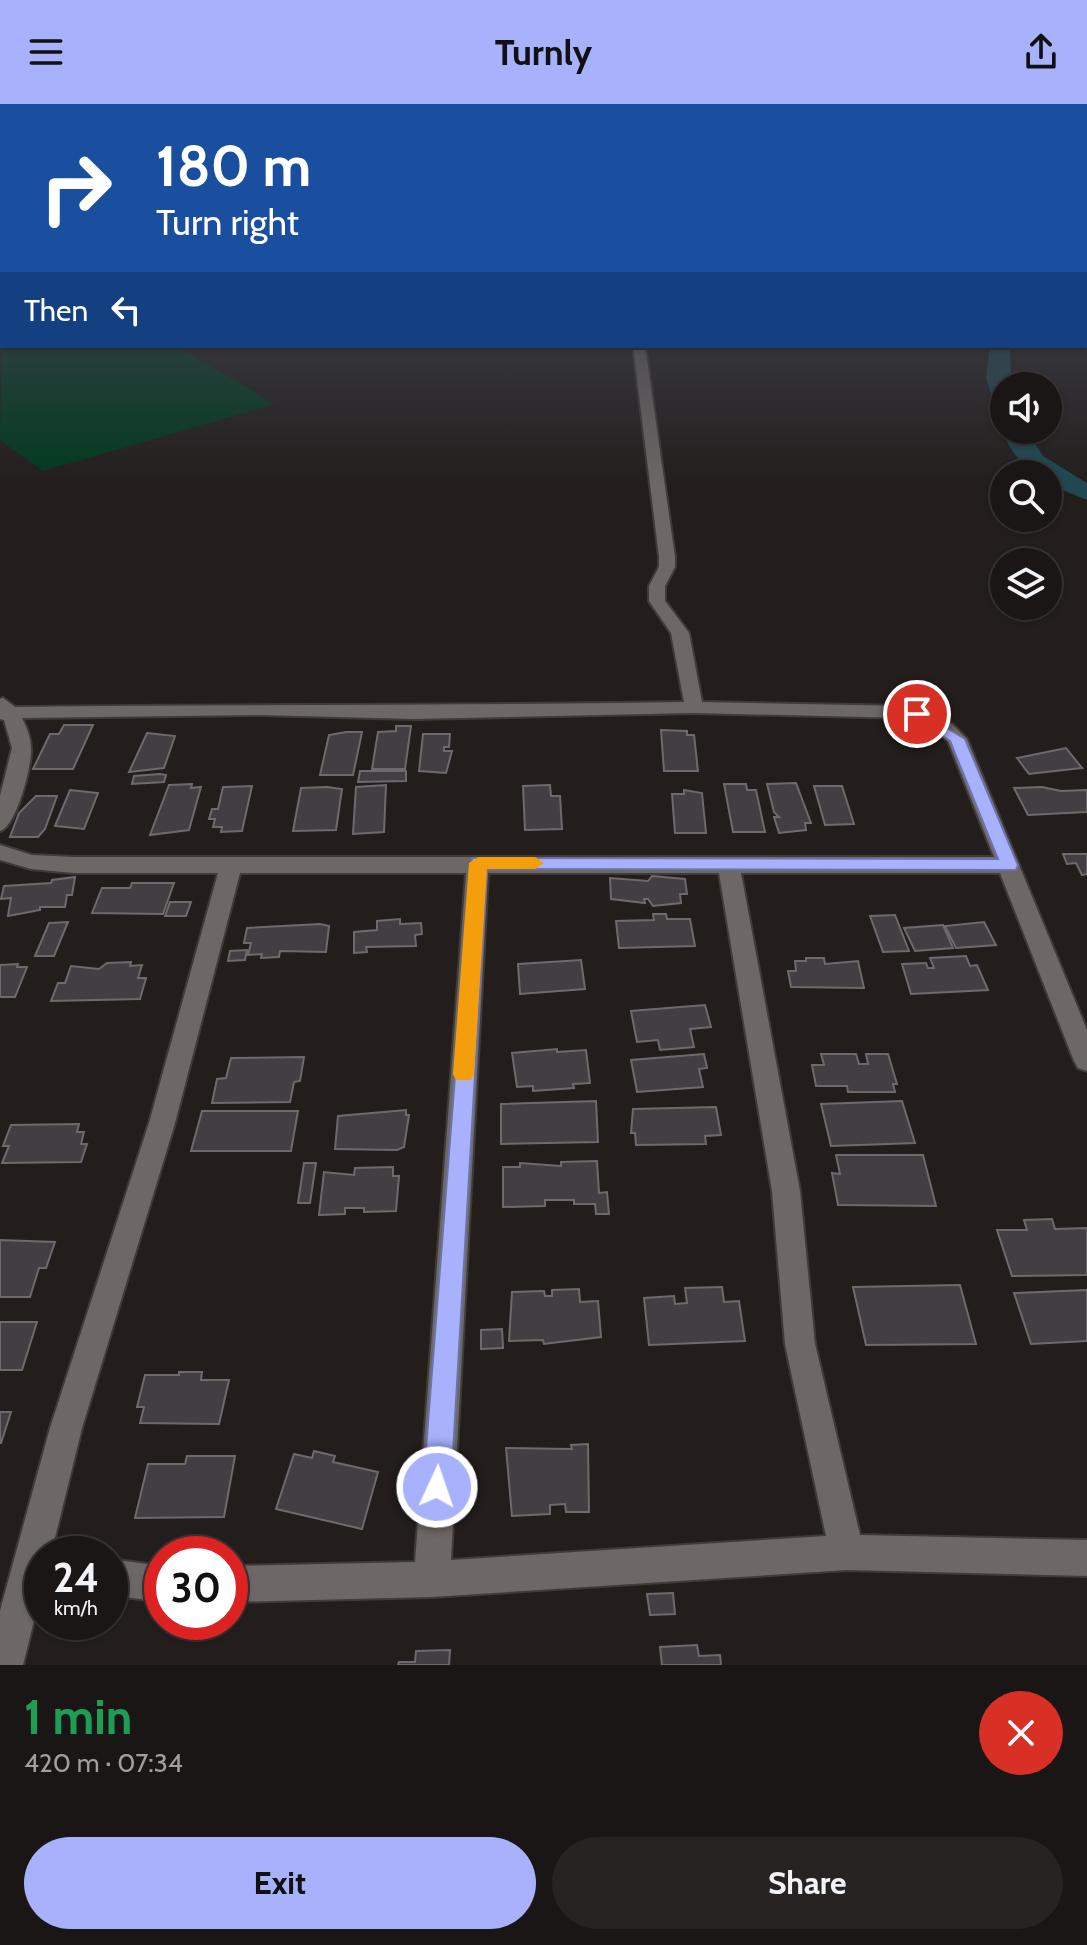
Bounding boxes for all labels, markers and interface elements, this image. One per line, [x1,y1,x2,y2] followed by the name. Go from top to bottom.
[24,30,68,74] icon: menu
[495,30,592,74] text: Turnly
[1019,30,1063,74] icon: share
[156,132,311,200] text: 180 m
[24,136,128,240] icon: right
[156,200,299,244] text: Turn right
[104,288,148,332] icon: left
[24,292,88,329] text: Then
[990,372,1062,620] map controls
[990,372,1062,444] button: sound
[990,460,1062,532] button: search
[990,548,1062,620] button: layers
[883,680,951,748] pin
[895,692,939,736] icon: arrive
[395,1445,479,1529] position arrow
[144,1536,248,1640] speed limit sign: 30
[53,1553,99,1602] text: 24
[54,1596,98,1620] text: km/h
[24,1688,132,1746] text: 1 min
[979,1691,1063,1775] button: close
[24,1747,183,1779] text: 420 m · 07:34
[24,1837,536,1929] button: Exit
[552,1837,1063,1929] button: Share

